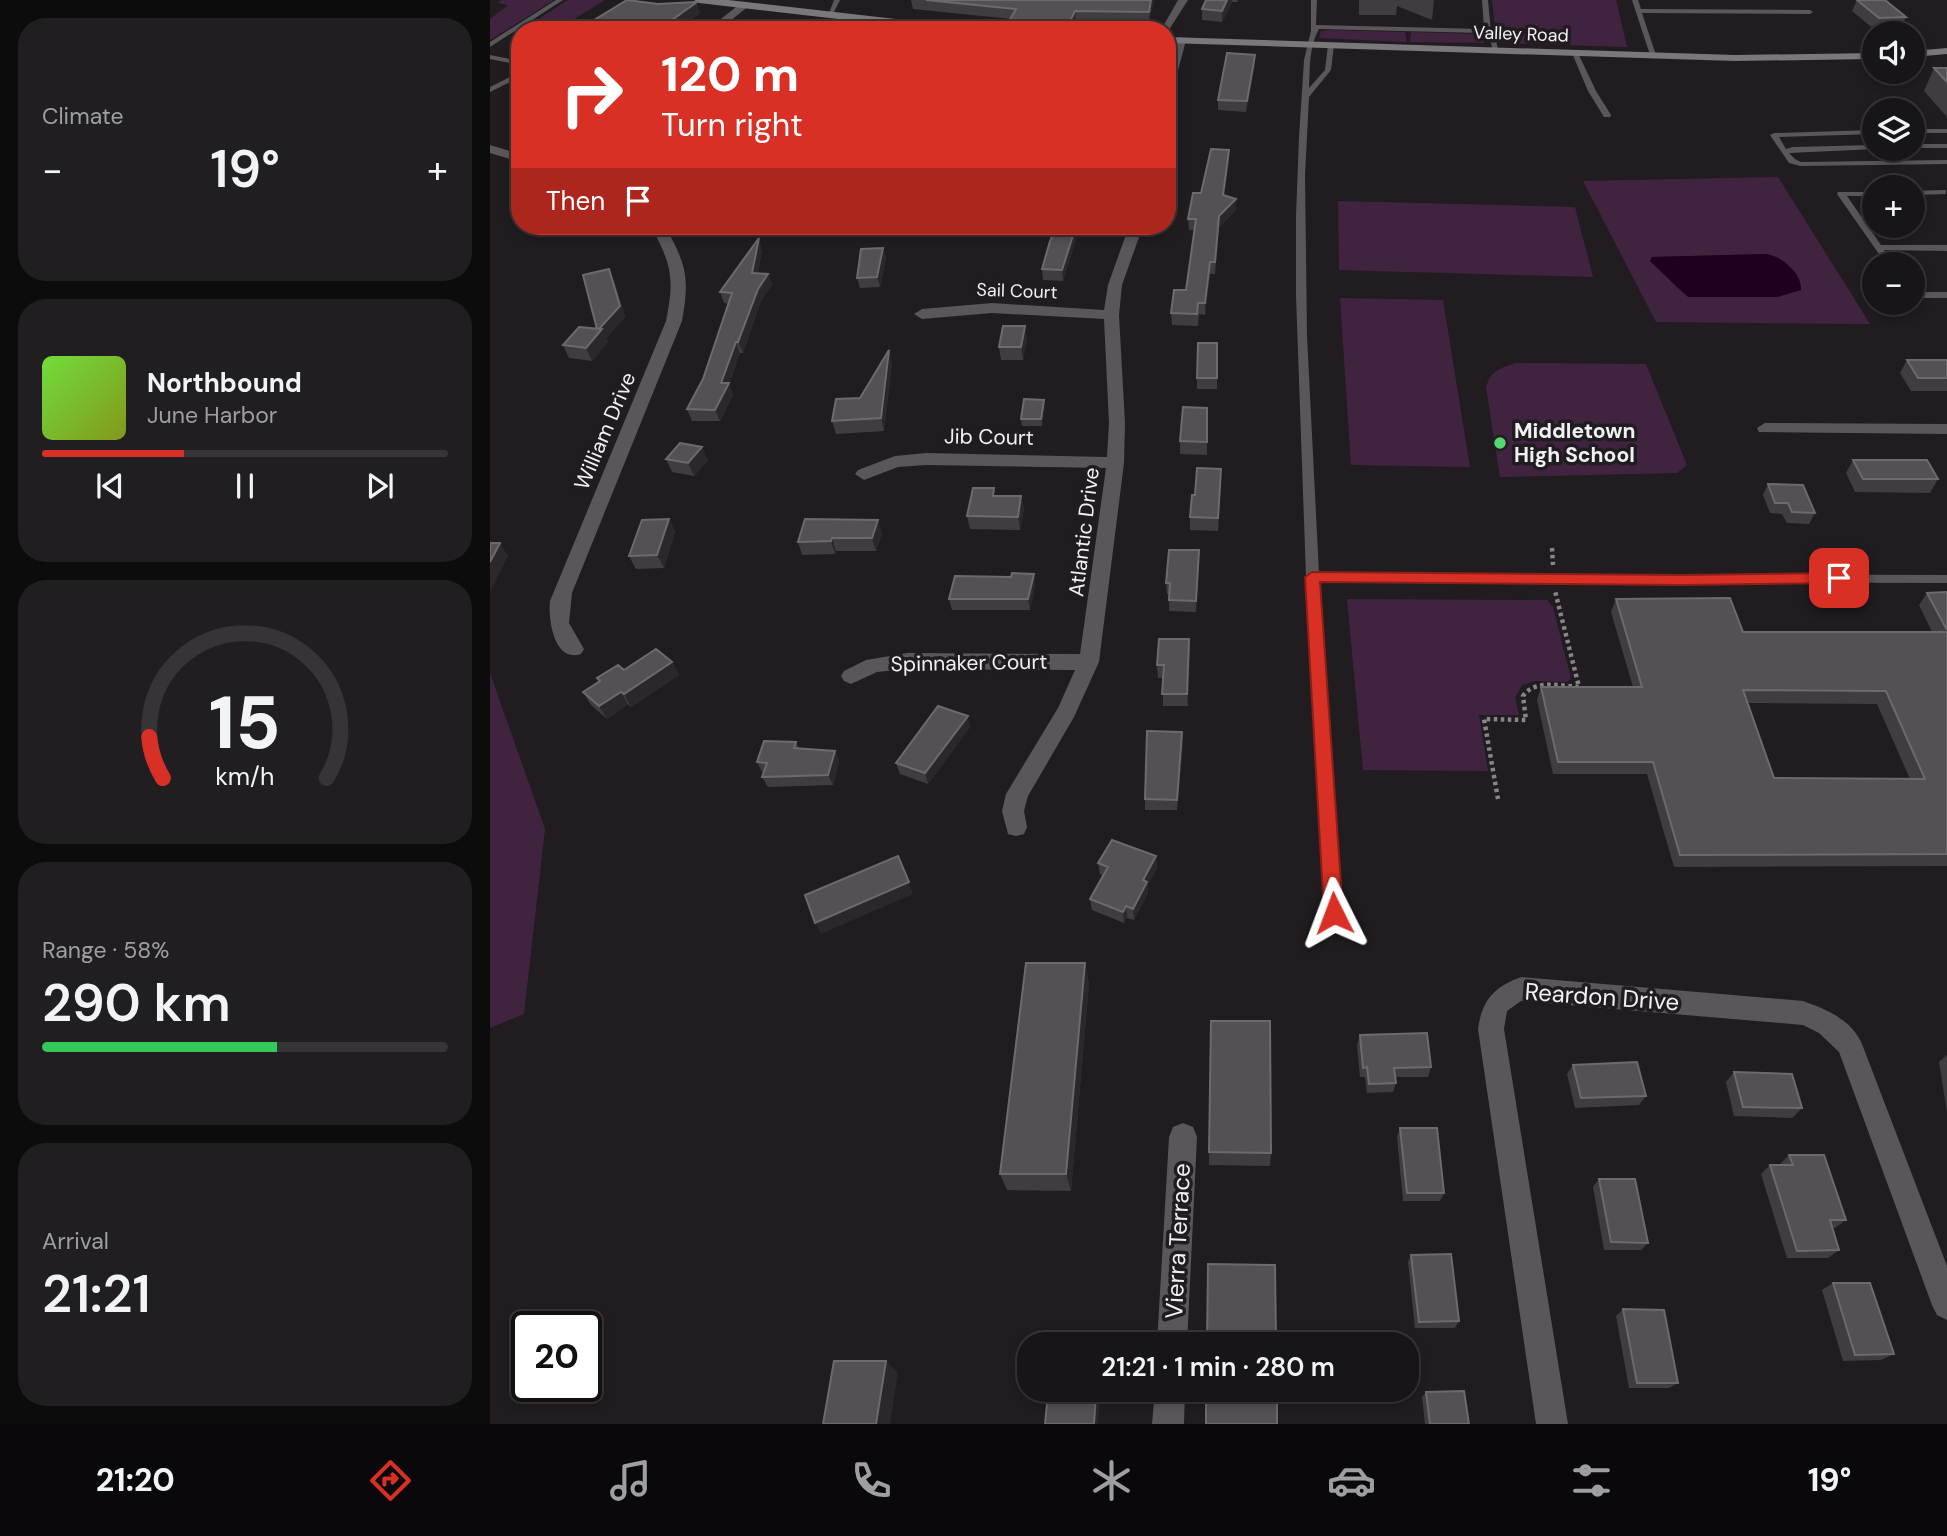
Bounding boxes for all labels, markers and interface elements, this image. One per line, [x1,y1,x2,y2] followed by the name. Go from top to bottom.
[1473,20,1569,48] street label: Valley Road
[1862,21,1925,315] map controls
[1862,21,1925,84] button: sound
[661,42,799,106] text: 120 m
[546,49,637,140] icon: right
[1862,98,1925,161] button: layers
[42,101,124,131] text: Climate
[661,104,803,146] text: Turn right
[210,135,280,203] text: 19°
[42,145,63,195] text: −
[427,145,448,195] text: +
[1862,175,1925,238] button: +
[619,182,657,220] icon: arrive
[546,184,605,218] text: Then
[1862,252,1925,315] button: −
[976,278,1058,304] street label: Sail Court
[147,366,302,400] text: Northbound
[568,368,642,494] street label: William Drive
[147,400,277,430] text: June Harbor
[1514,417,1635,469] place label: Middletown High School
[944,422,1034,452] street label: Jib Court
[1492,435,1508,451] marker: Middletown High School
[1062,466,1106,598] street label: Atlantic Drive
[91,467,129,505] icon: previous
[226,467,264,505] icon: pause
[361,467,399,505] icon: next
[1809,548,1869,608] pin
[1820,559,1858,597] icon: arrive
[890,648,1048,678] street label: Spinnaker Court
[209,676,281,771] text: 15
[215,760,275,793] text: km/h
[1297,876,1371,950] position arrow
[42,935,169,965] text: Range · 58%
[42,969,231,1037] text: 290 km
[1524,976,1680,1017] street label: Reardon Drive
[1158,1162,1197,1320] street label: Vierra Terrace
[42,1226,109,1256] text: Arrival
[42,1260,151,1328] text: 21:21
[511,1311,602,1402] speed limit sign: 20
[1101,1350,1335,1384] text: 21:21 · 1 min · 280 m
[366,1456,415,1505] icon: directions
[606,1456,655,1505] icon: music
[847,1456,896,1505] icon: phone
[1087,1456,1136,1505] icon: climate
[1327,1456,1376,1505] icon: car
[1567,1456,1616,1505] icon: filters
[96,1459,175,1501] text: 21:20
[1808,1459,1851,1501] text: 19°

